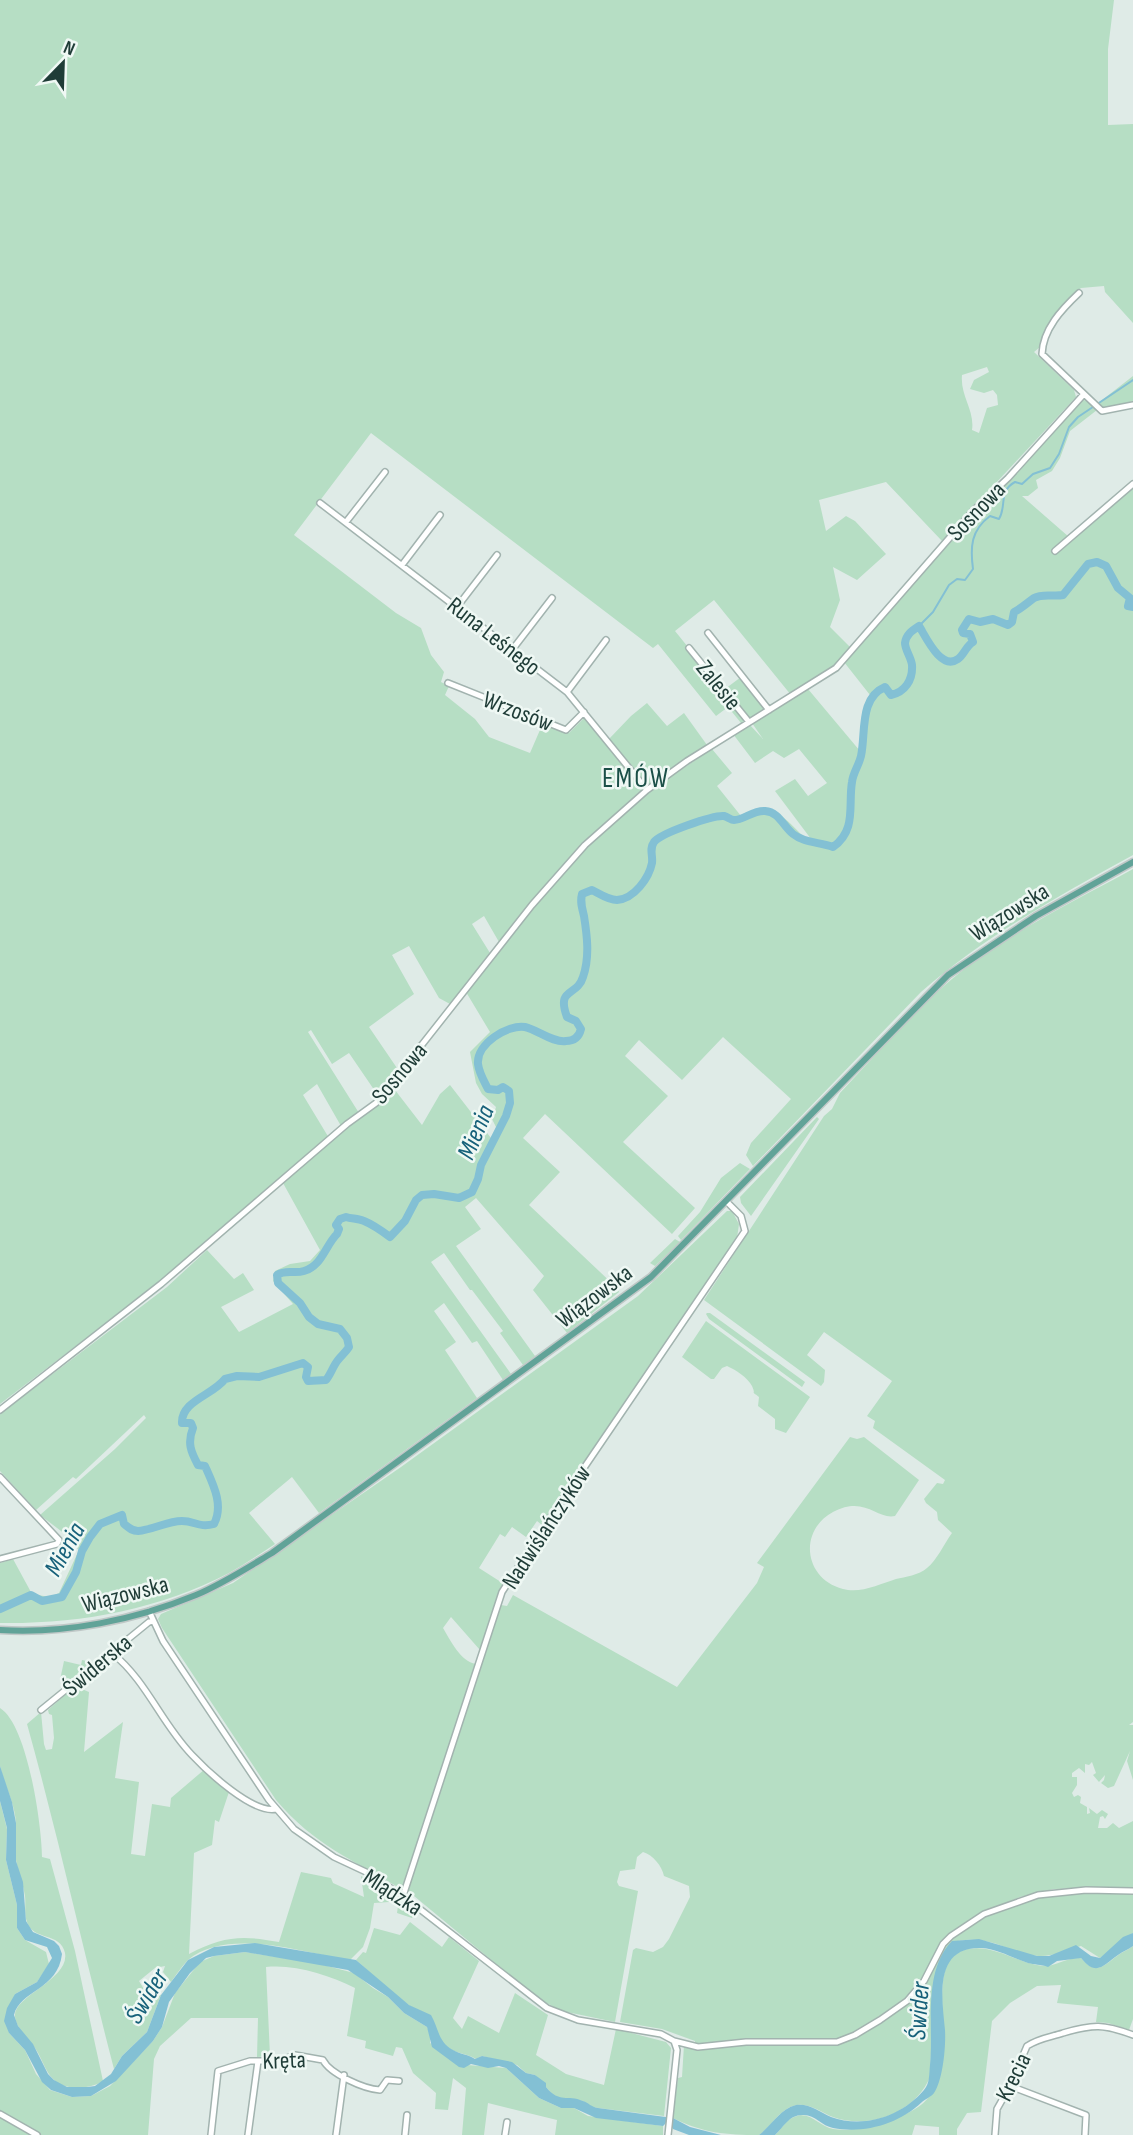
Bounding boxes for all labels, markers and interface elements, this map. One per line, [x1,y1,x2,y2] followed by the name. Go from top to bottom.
[28,28,98,98] north arrow
[60,36,78,61] text: N
[941,476,1012,547] street label: Sosnowa
[441,591,546,682] street label: Runa Leśnego
[690,655,747,716] street label: Zalesie
[479,685,557,738] street label: Wrzosów
[602,762,670,795] district label: EMÓW
[964,877,1054,948] street label: Wiązowska
[365,1037,433,1110] street label: Sosnowa
[451,1100,502,1164] water label: Mienia
[550,1258,638,1334] street label: Wiązowska
[496,1460,597,1595] street label: Nadwiślańczyków
[38,1517,93,1582] water label: Mienia
[79,1570,171,1619] street label: Wiązowska
[57,1628,138,1703] street label: Świderska
[358,1863,428,1922] street label: Mlądzka
[119,1962,176,2030] water label: Świder
[902,1979,937,2041] water label: Świder
[262,2045,306,2076] street label: Kręta
[989,2048,1037,2106] street label: Krecia

